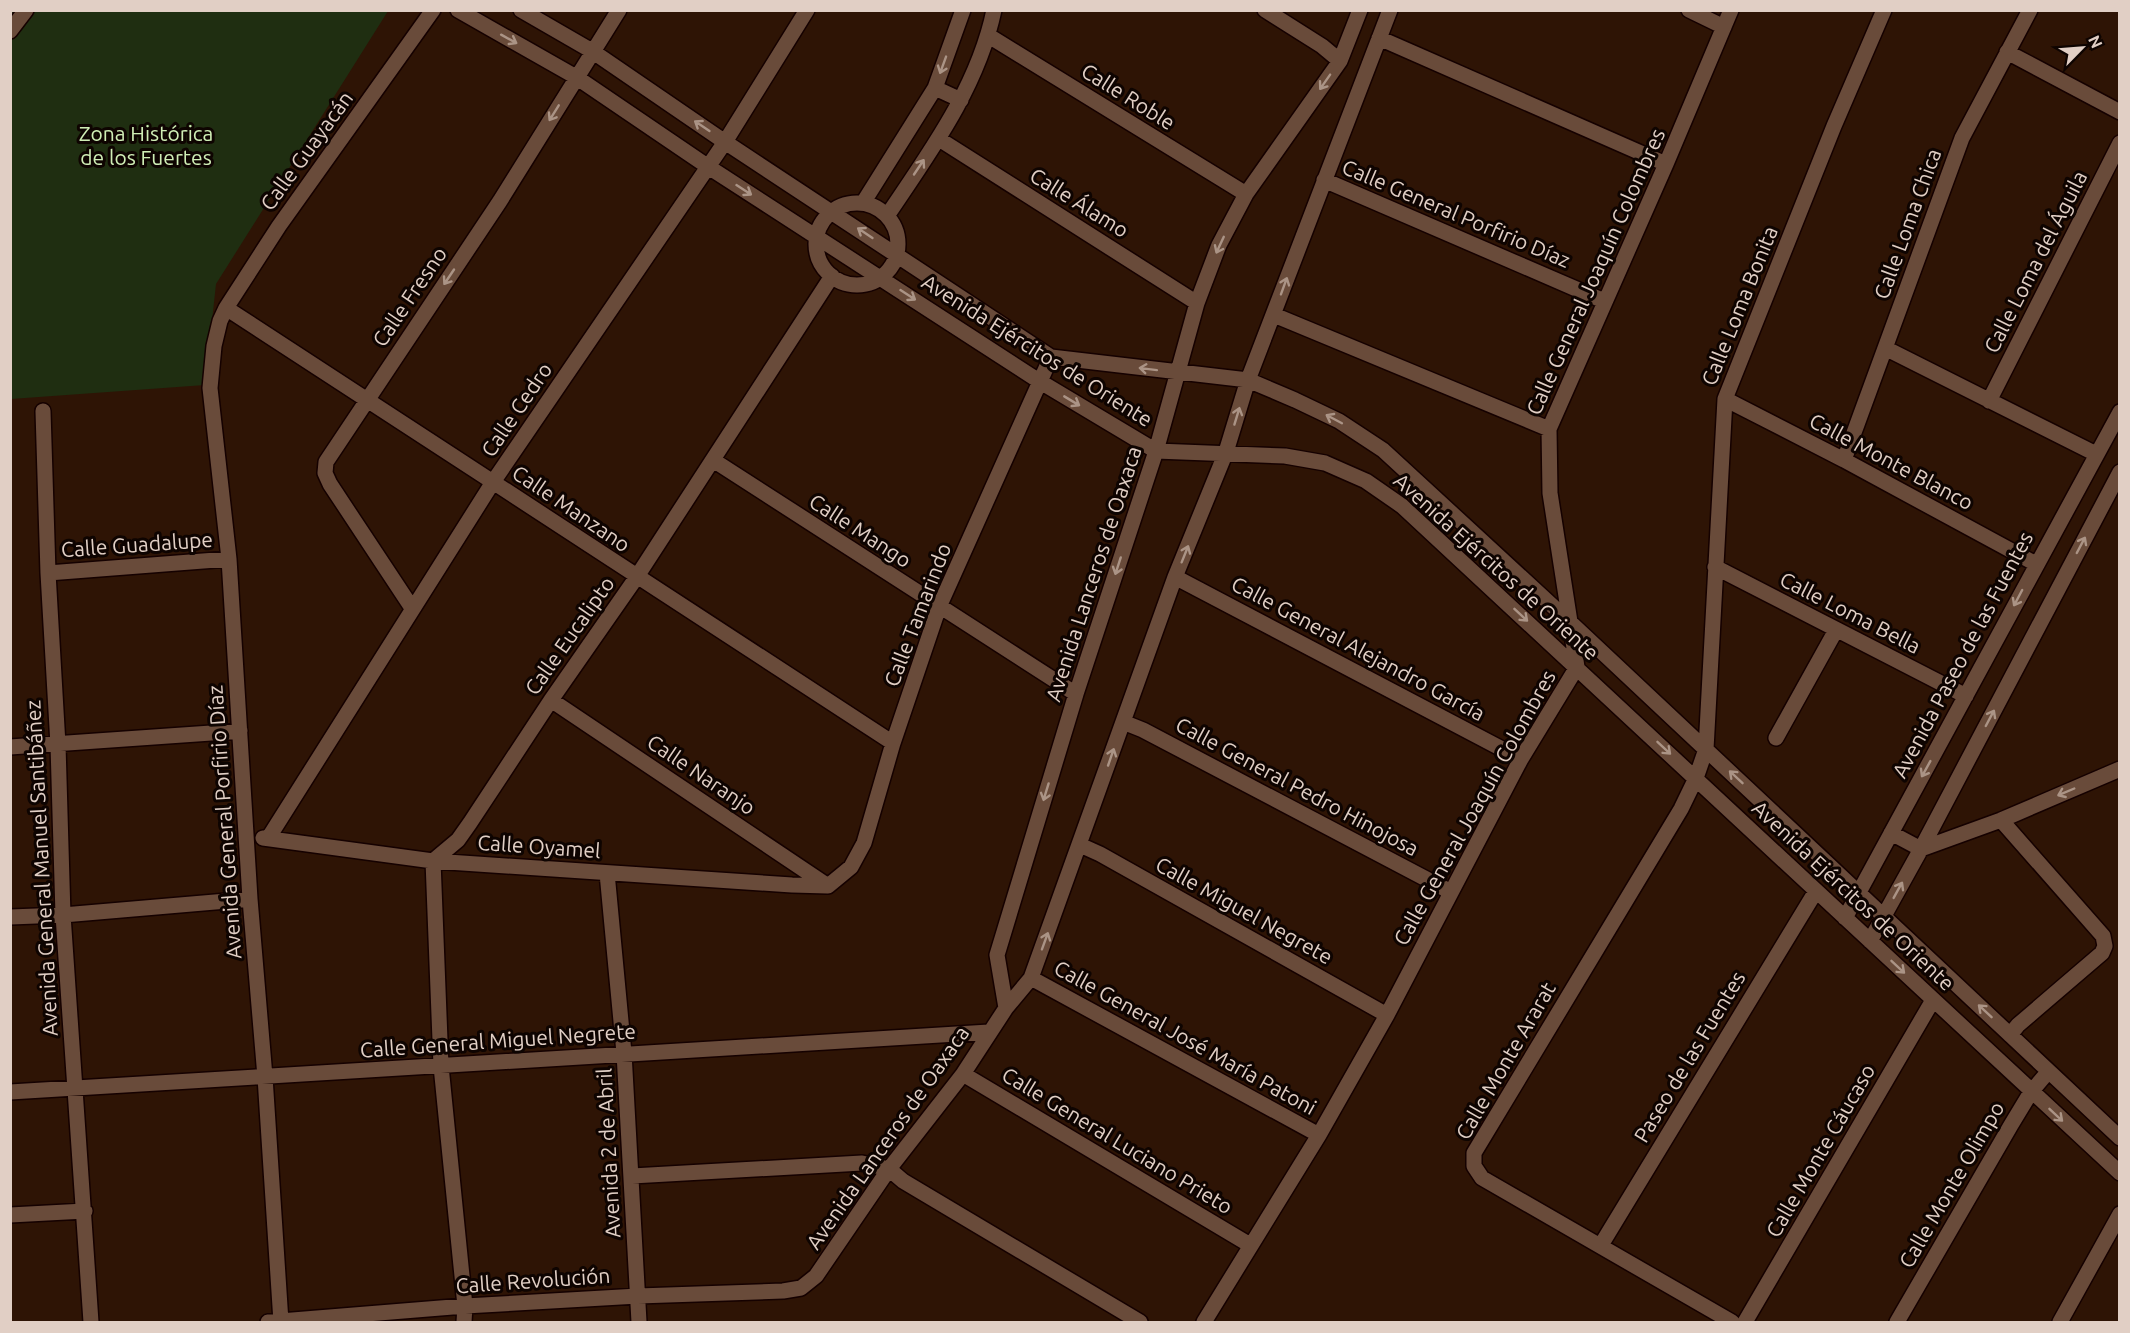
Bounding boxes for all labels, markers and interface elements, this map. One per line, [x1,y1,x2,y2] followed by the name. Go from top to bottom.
[2052,18,2112,78] north arrow
[2085,32,2106,51] text: N
[500,34,518,45] one-way arrow
[937,56,948,74] one-way arrow
[1077,58,1180,134] street label: Calle Roble
[1319,73,1332,89] one-way arrow
[255,86,357,215] street label: Calle Guayacán
[547,104,559,121] one-way arrow
[694,120,710,132] one-way arrow
[79,121,213,169] park label: Zona Histórica de los Fuertes
[1521,125,1669,418] street label: Calle General Joaquín Colombres
[1869,145,1945,302] street label: Calle Loma Chica
[1339,154,1574,272] street label: Calle General Porfirio Díaz
[913,159,926,176] one-way arrow
[1026,162,1133,242] street label: Calle Álamo
[1979,166,2091,357] street label: Calle Loma del Águila
[735,184,752,196] one-way arrow
[1696,223,1782,389] street label: Calle Loma Bonita
[857,227,874,239] one-way arrow
[1213,235,1225,253] one-way arrow
[367,242,451,351] street label: Calle Fresno
[442,269,455,286] one-way arrow
[918,269,1157,431] street label: Avenida Ejércitos de Oriente
[1280,277,1291,296] one-way arrow
[899,289,916,301] one-way arrow
[476,358,556,461] street label: Calle Cedro
[1138,363,1158,374] one-way arrow
[1063,395,1080,407] one-way arrow
[1232,407,1243,426] one-way arrow
[1806,408,1977,514] street label: Calle Monte Blanco
[1325,413,1343,424] one-way arrow
[1040,443,1146,704] street label: Avenida Lanceros de Oaxaca
[508,460,635,556] street label: Calle Manzano
[1389,468,1604,665] street label: Avenida Ejércitos de Oriente
[805,488,916,572] street label: Calle Mango
[60,527,214,561] street label: Calle Guadalupe
[1887,527,2037,782] street label: Avenida Paseo de las Fuentes
[2076,537,2087,555] one-way arrow
[879,540,955,690] street label: Calle Tamarindo
[1180,545,1191,564] one-way arrow
[1112,556,1123,575] one-way arrow
[1776,566,1925,658] street label: Calle Loma Bella
[1228,571,1489,725] street label: Calle General Alejandro García
[520,572,619,699] street label: Calle Eucalipto
[2012,588,2023,606] one-way arrow
[1513,608,1528,622] one-way arrow
[1388,666,1560,949] street label: Calle General Joaquín Colombres
[202,684,246,960] street label: Avenida General Porfirio Díaz
[20,699,62,1037] street label: Avenida General Manuel Santibáñez
[1984,710,1996,727] one-way arrow
[1172,712,1423,860] street label: Calle General Pedro Hinojosa
[643,729,760,819] street label: Calle Naranjo
[1656,741,1671,755] one-way arrow
[1106,748,1117,767] one-way arrow
[1920,760,1931,778] one-way arrow
[1728,770,1743,784] one-way arrow
[1040,782,1051,801] one-way arrow
[2057,787,2075,799] one-way arrow
[1748,795,1960,995] street label: Avenida Ejércitos de Oriente
[477,830,602,862] street label: Calle Oyamel
[1152,852,1337,969] street label: Calle Miguel Negrete
[1892,882,1904,899] one-way arrow
[1040,932,1051,950] one-way arrow
[1050,955,1321,1119] street label: Calle General José María Patoni
[1890,960,1905,974] one-way arrow
[1629,967,1750,1146] street label: Paseo de las Fuentes
[1450,978,1560,1143] street label: Calle Monte Ararat
[1978,1004,1993,1019] one-way arrow
[359,1018,637,1062] street label: Calle General Miguel Negrete
[801,1021,973,1254] street label: Avenida Lanceros de Oaxaca
[1761,1060,1879,1241] street label: Calle Monte Cáucaso
[998,1062,1237,1219] street label: Calle General Luciano Prieto
[592,1068,624,1239] street label: Avenida 2 de Abril
[1894,1097,2008,1272] street label: Calle Monte Olimpo
[2048,1108,2063,1122] one-way arrow
[455,1263,611,1297] street label: Calle Revolución

